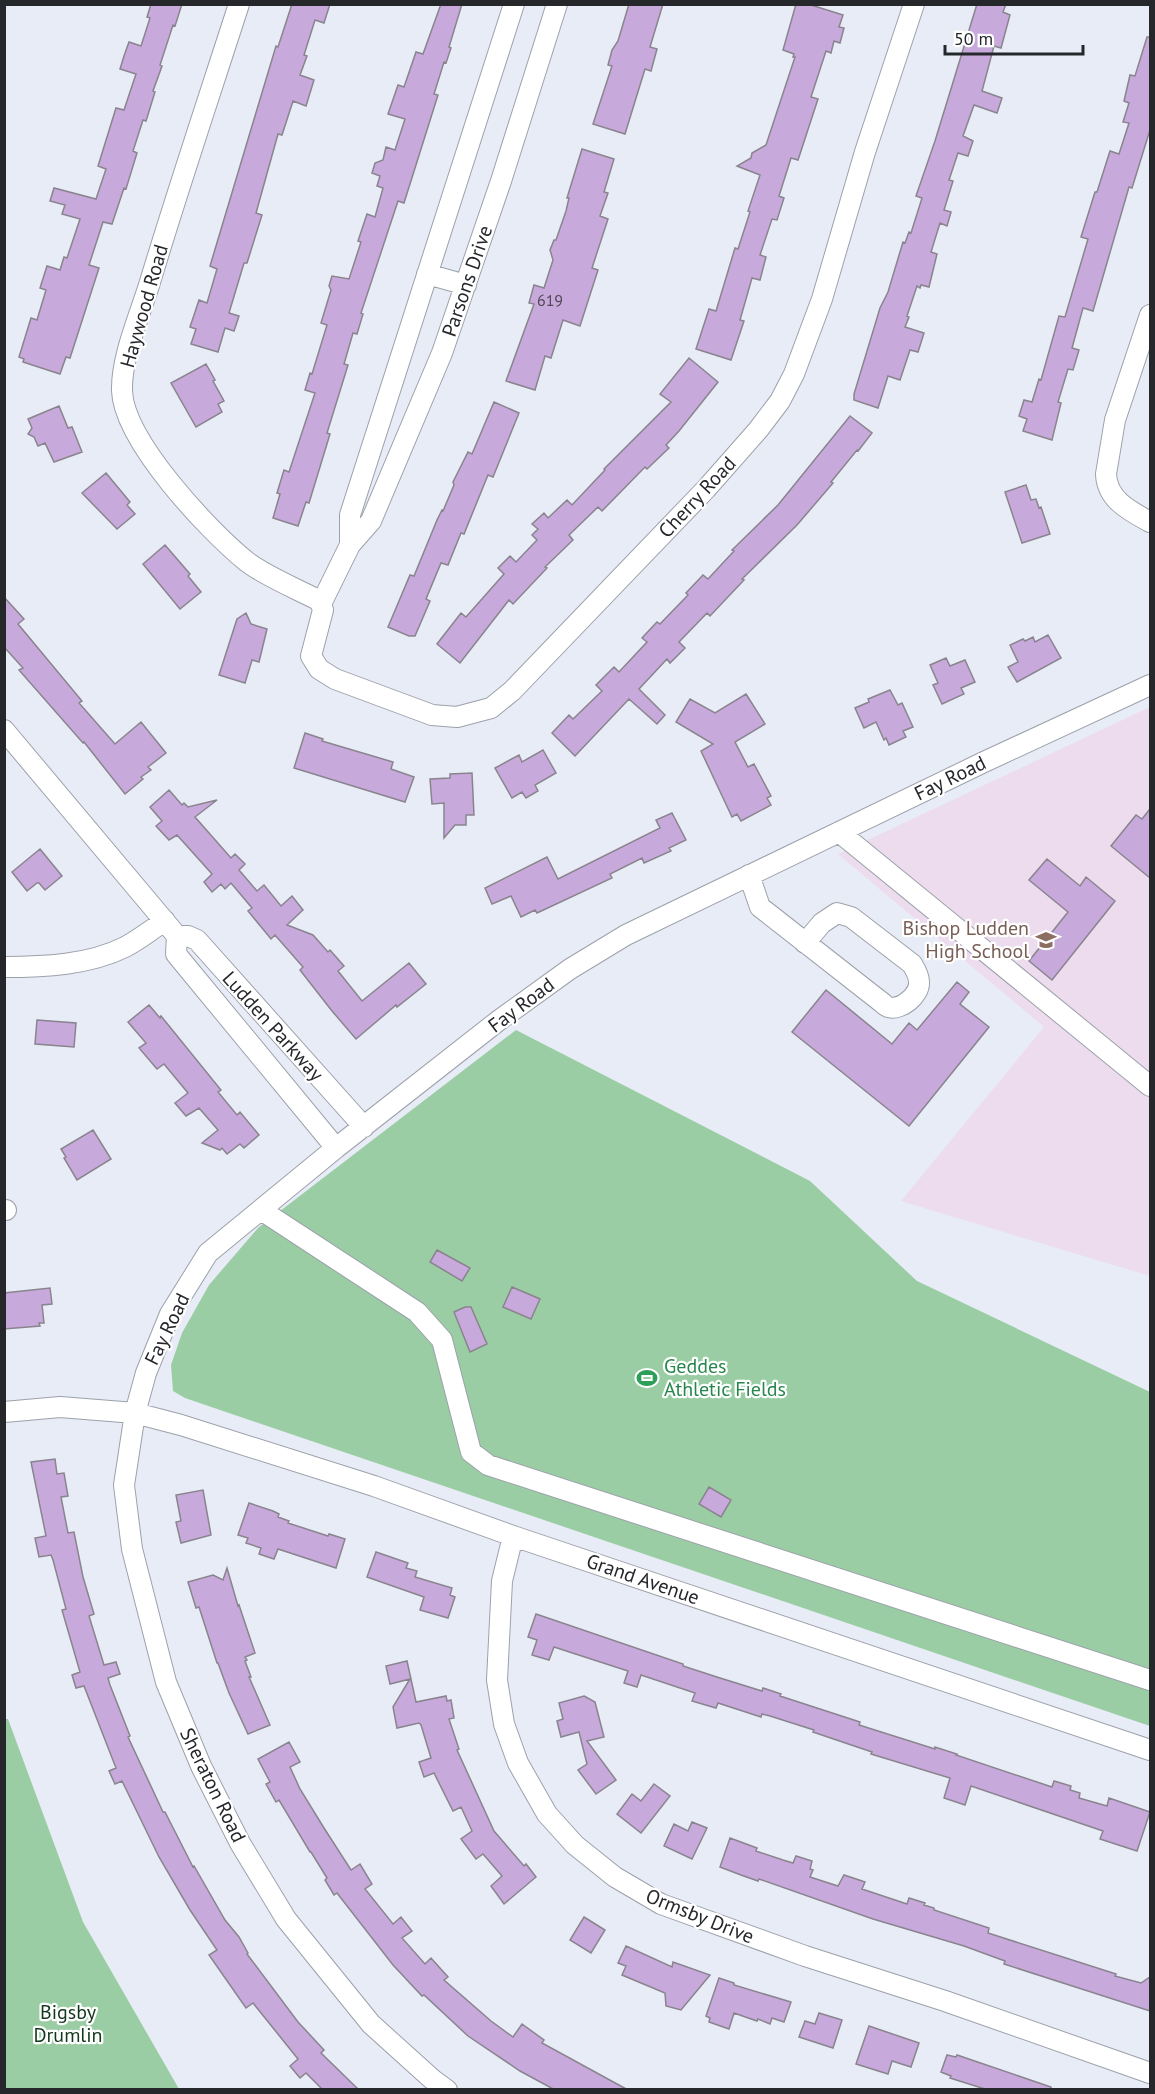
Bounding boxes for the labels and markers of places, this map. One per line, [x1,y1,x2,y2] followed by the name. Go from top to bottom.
[902,915,1029,964] place label: Bishop Ludden High School
[1034,928,1058,952] school or university icon: Bishop Ludden High School
[664,1353,786,1402] place label: Geddes Athletic Fields
[635,1366,659,1390] sports icon: Geddes Athletic Fields

